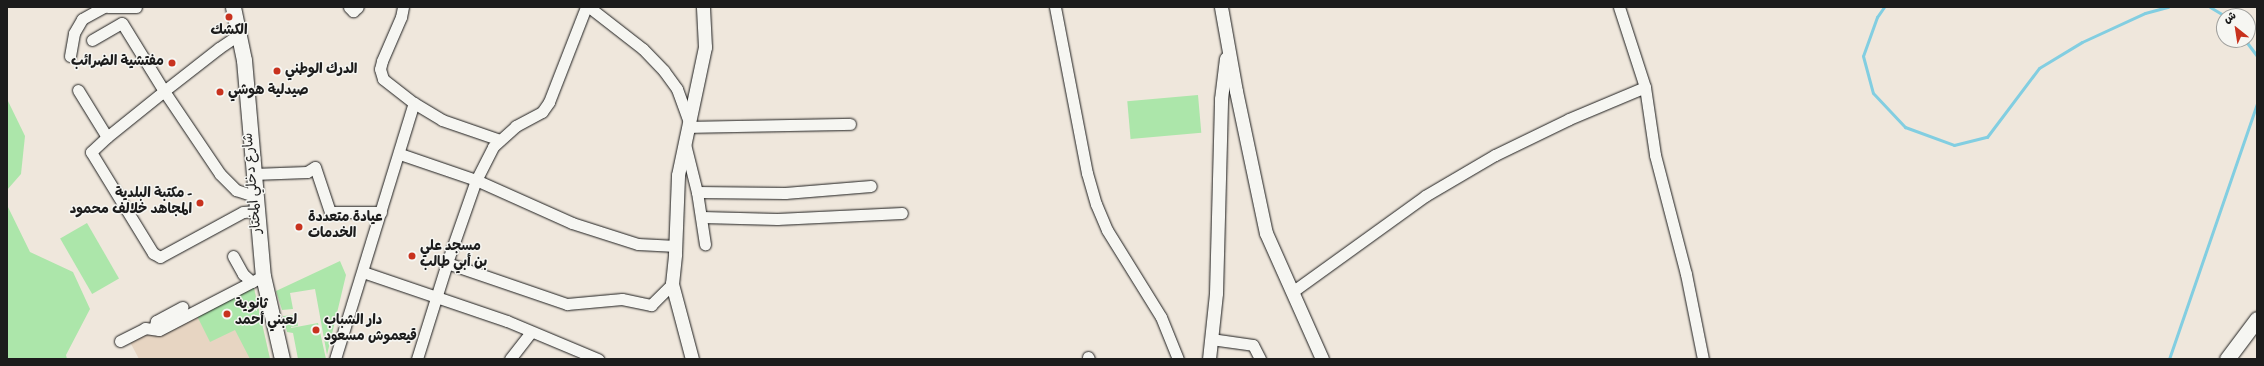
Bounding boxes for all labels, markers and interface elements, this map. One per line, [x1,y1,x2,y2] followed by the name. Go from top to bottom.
[2216,8,2256,48] north arrow
[2222,10,2239,27] text: ش
[224,12,234,22] marker: الكشك
[210,24,248,40] place label: الكشك
[71,55,164,71] place label: مفتشية الضرائب
[167,58,177,68] marker: مفتشية الضرائب
[285,63,357,79] place label: الدرك الوطني
[272,66,282,76] marker: الدرك الوطني
[228,84,309,100] place label: صيدلية هوشي
[215,87,225,97] marker: صيدلية هوشي
[241,132,267,234] street label: شارع دخلي المختار
[70,187,192,220] place label: مكتبة البلدية - المجاهد خلالف محمود
[195,198,205,208] marker: مكتبة البلدية - المجاهد خلالف محمود
[308,211,382,244] place label: عيادة متعددة الخدمات
[293,221,305,233] marker: عيادة متعددة الخدمات
[420,240,487,272] place label: مسجد علي بن أبي طالب
[407,251,417,261] marker: مسجد علي بن أبي طالب
[235,298,297,330] place label: ثانوية لعبني أحمد
[222,309,232,319] marker: ثانوية لعبني أحمد
[324,314,417,346] place label: دار الشباب قيعموش مسعود
[311,325,321,335] marker: دار الشباب قيعموش مسعود

